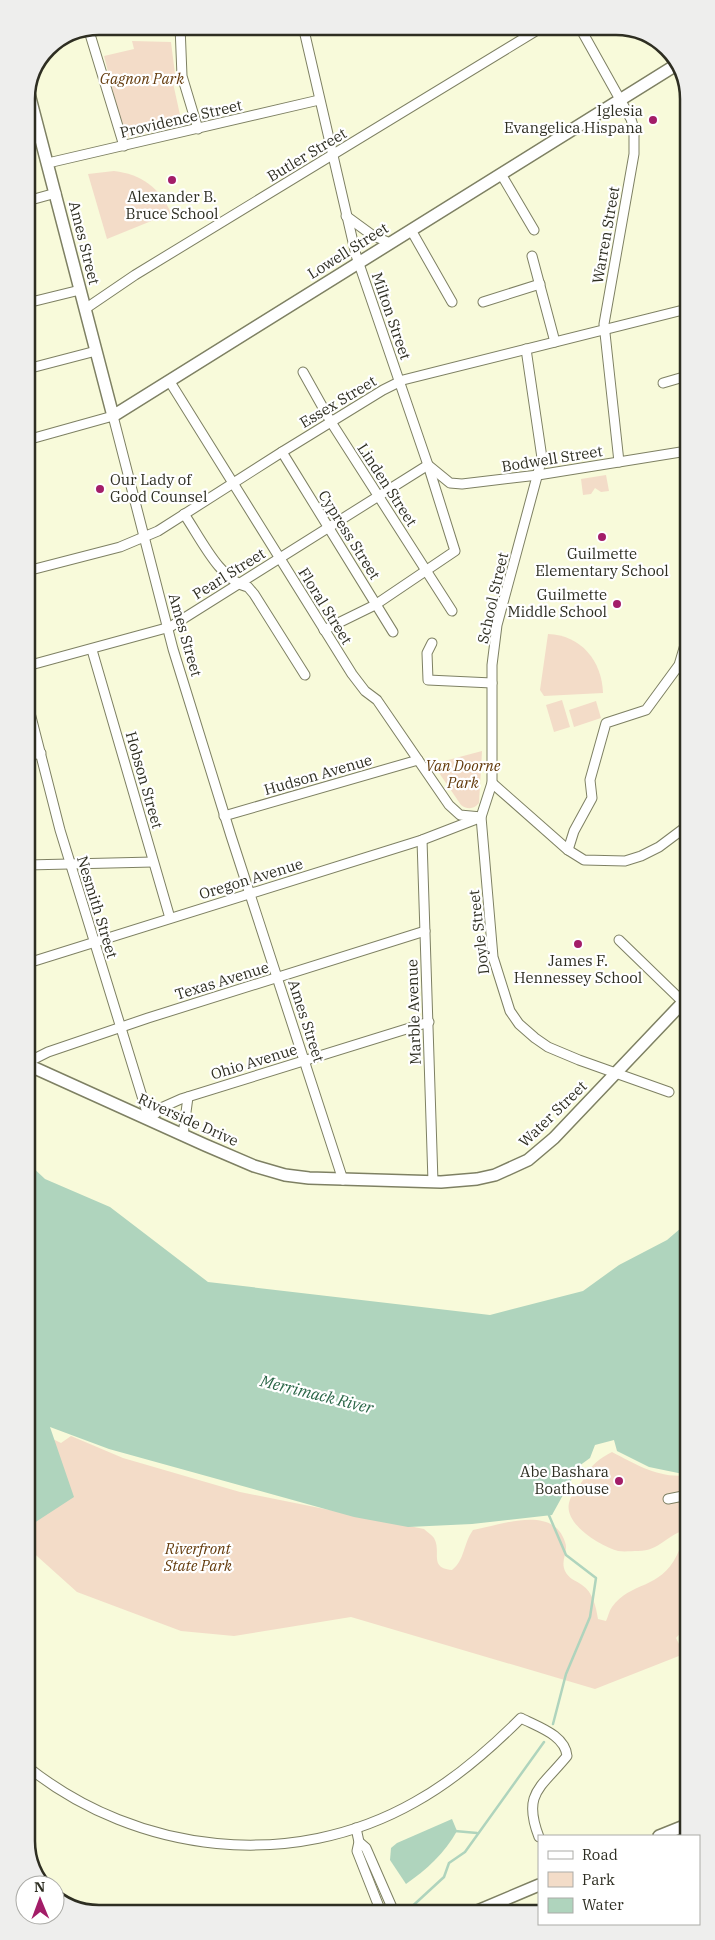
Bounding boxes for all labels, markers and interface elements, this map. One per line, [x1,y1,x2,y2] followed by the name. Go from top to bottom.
[100,69,184,88] park label: Gagnon Park
[118,95,244,142] street label: Providence Street
[504,101,643,137] place label: Iglesia Evangelica Hispana
[647,114,659,126] marker: Iglesia Evangelica Hispana
[264,123,350,186] street label: Butler Street
[166,174,178,186] marker: Alexander B. Bruce School
[588,185,623,285] street label: Warren Street
[126,187,218,223] place label: Alexander B. Bruce School
[65,199,104,287] street label: Ames Street
[304,218,392,283] street label: Lowell Street
[368,270,415,362] street label: Milton Street
[296,371,380,432] street label: Essex Street
[353,439,421,530] street label: Linden Street
[500,441,604,476] street label: Bodwell Street
[110,470,207,506] place label: Our Lady of Good Counsel
[94,483,106,495] marker: Our Lady of Good Counsel
[314,487,384,583] street label: Cypress Street
[596,531,608,543] marker: Guilmette Elementary School
[189,544,269,603] street label: Pearl Street
[535,544,669,580] place label: Guilmette Elementary School
[473,550,512,645] street label: School Street
[294,564,357,648] street label: Floral Street
[507,585,607,621] place label: Guilmette Middle School
[165,591,206,679] street label: Ames Street
[611,598,623,610] marker: Guilmette Middle School
[122,729,167,831] street label: Hobson Street
[262,750,374,799] street label: Hudson Avenue
[426,756,501,792] park label: Van Doorne Park
[73,853,122,960] street label: Nesmith Street
[197,854,305,903] street label: Oregon Avenue
[464,889,493,975] street label: Doyle Street
[572,938,584,950] marker: James F. Hennessey School
[514,951,642,987] place label: James F. Hennessey School
[173,957,271,1004] street label: Texas Avenue
[402,959,425,1065] street label: Marble Avenue
[284,977,329,1064] street label: Ames Street
[208,1039,299,1084] street label: Ohio Avenue
[515,1076,591,1151] street label: Water Street
[135,1089,241,1150] street label: Riverside Drive
[257,1370,377,1418] water label: Merrimack River
[520,1462,609,1498] place label: Abe Bashara Boathouse
[613,1475,625,1487] marker: Abe Bashara Boathouse
[163,1539,232,1575] park label: Riverfront State Park
[538,1835,700,1925] legend
[582,1845,618,1864] text: Road
[582,1870,615,1889] text: Park
[15,1875,65,1925] north arrow
[34,1878,45,1896] text: N
[582,1895,624,1914] text: Water

